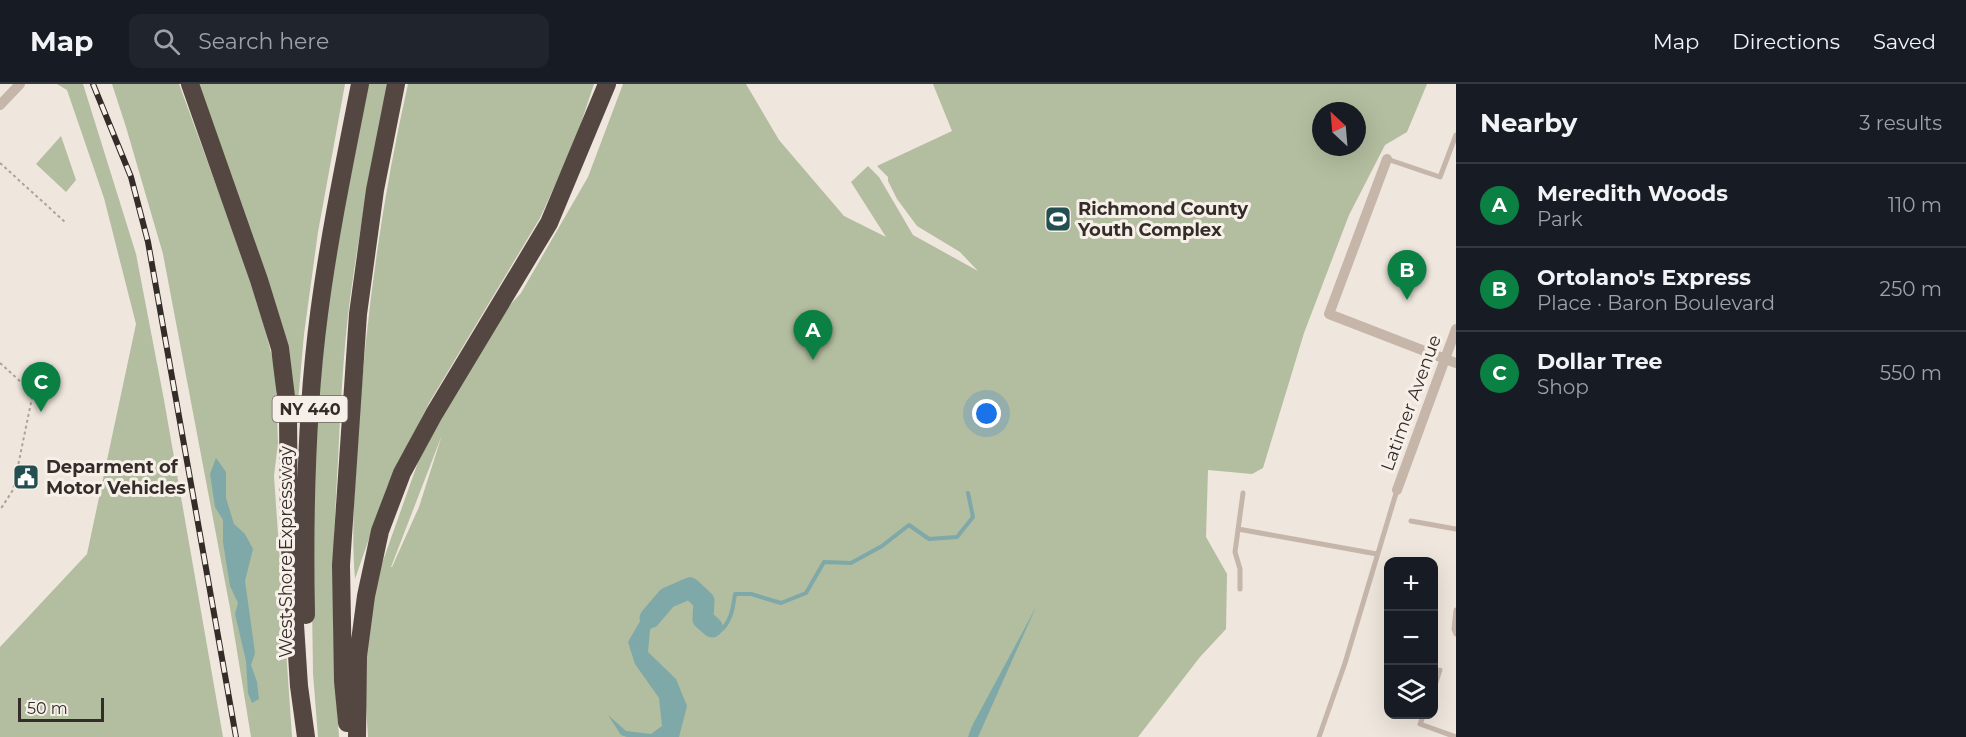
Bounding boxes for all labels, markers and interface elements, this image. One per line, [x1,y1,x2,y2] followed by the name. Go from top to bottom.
[129,14,549,68] search box
[30,24,93,58] text: Map
[150,25,183,58] icon: search
[198,28,329,55] text: Search here
[1653,29,1699,54] text: Map
[1732,29,1840,54] text: Directions
[1873,29,1936,54] text: Saved
[1312,102,1366,156] north arrow
[1480,107,1577,139] text: Nearby
[1859,111,1942,135] text: 3 results
[1537,180,1728,207] text: Meredith Woods
[1492,193,1507,217] text: A
[1888,193,1942,217] text: 110 m
[1077,198,1248,241] place label: Richmond County Youth Complex
[1043,204,1073,234] sports icon: Richmond County Youth Complex
[1537,207,1583,231] text: Park
[1388,250,1426,300] pin: B
[1537,264,1751,291] text: Ortolano's Express
[1492,277,1507,301] text: B
[1880,277,1942,301] text: 250 m
[1537,291,1775,315] text: Place · Baron Boulevard
[794,310,832,360] pin: A
[1376,332,1446,474] street label: Latimer Avenue
[1537,348,1663,375] text: Dollar Tree
[1492,361,1507,385] text: C
[1880,361,1942,385] text: 550 m
[22,362,60,412] pin: C
[1537,375,1589,399] text: Shop
[272,396,348,422] road number: NY 440
[972,399,1001,428] your location
[275,446,297,658] street label: West Shore Expressway
[46,456,186,499] place label: Deparment of Motor Vehicles
[11,462,41,492] public building icon: Deparment of Motor Vehicles
[1384,557,1438,719] map controls
[1384,557,1438,611] button: +
[1384,611,1438,665] button: −
[1384,665,1438,719] button: layers
[18,695,104,722] scale bar
[27,699,68,718] text: 50 m

